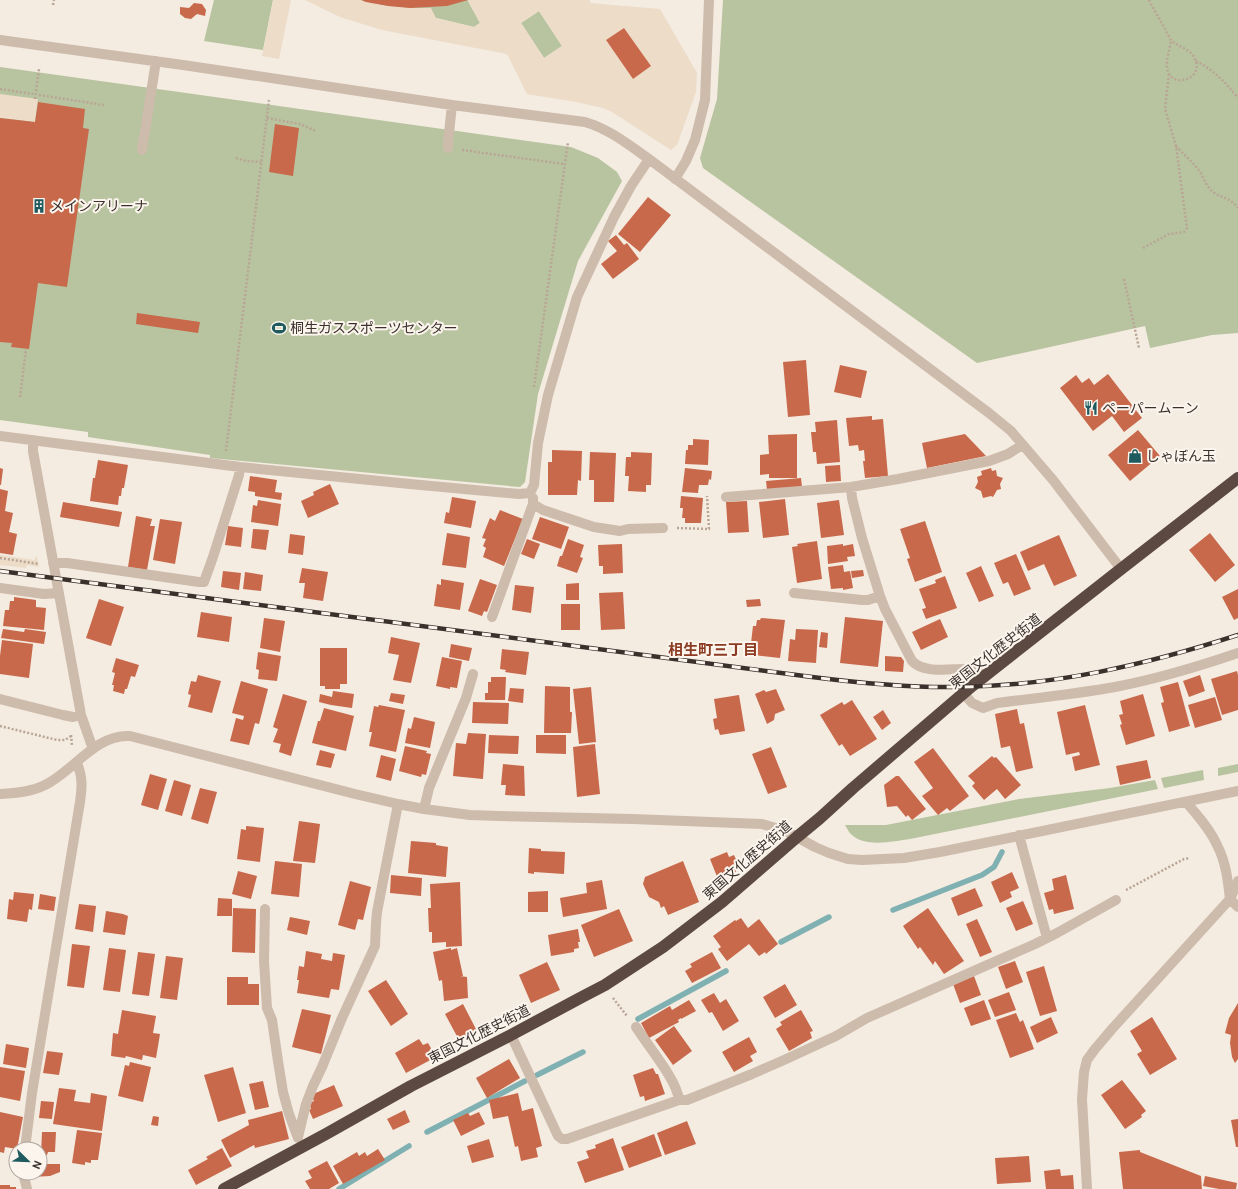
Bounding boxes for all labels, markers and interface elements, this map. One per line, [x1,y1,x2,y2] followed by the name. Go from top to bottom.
[50,197,148,215] place label: メインアリーナ
[31,198,47,214] building icon: メインアリーナ
[290,319,458,337] place label: 桐生ガススポーツセンター
[271,320,287,336] sports icon: 桐生ガススポーツセンター
[1102,399,1199,417] place label: ペーパームーン
[1083,400,1099,416] restaurant icon: ペーパームーン
[1146,447,1216,465] place label: しゃぼん玉
[1127,448,1143,464] shop icon: しゃぼん玉
[945,609,1045,693] street label: 東国文化歴史街道
[668,641,758,659] district label: 相生町三丁目
[699,816,795,904] street label: 東国文化歴史街道
[425,1001,533,1067] street label: 東国文化歴史街道
[8,1141,48,1181] north arrow
[29,1159,45,1171] text: N

